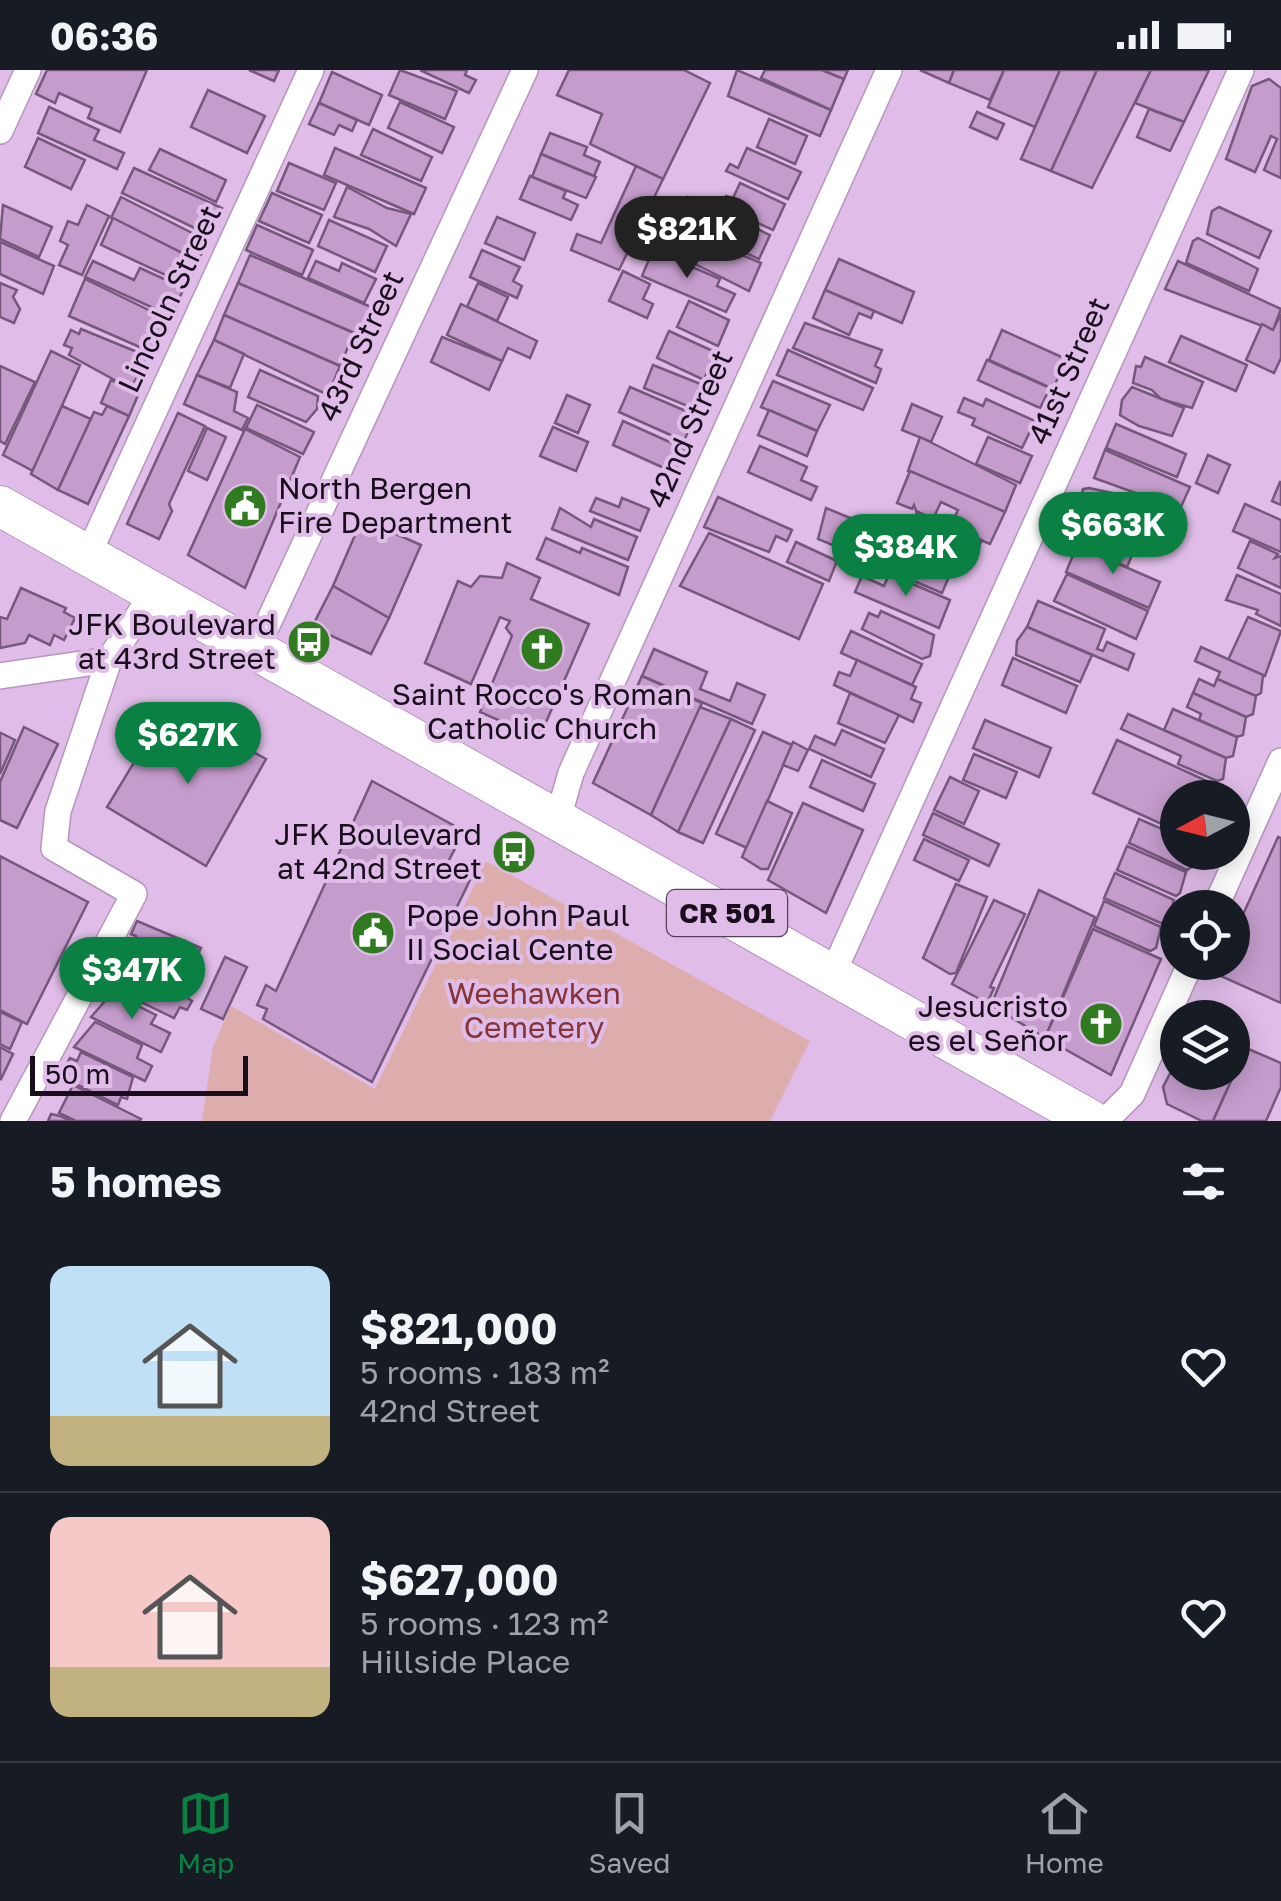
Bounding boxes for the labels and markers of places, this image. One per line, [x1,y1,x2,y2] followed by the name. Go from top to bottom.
[617,196,757,281] pin: $821K
[278,470,512,540] place label: North Bergen Fire Department
[222,483,268,529] public building icon: North Bergen Fire Department
[1043,492,1183,577] pin: $663K
[836,514,976,599] pin: $384K
[68,606,276,676] place label: JFK Boulevard at 43rd Street
[286,619,332,665] bus stop icon: JFK Boulevard at 43rd Street
[519,626,565,672] church icon: Saint Rocco's Roman Catholic Church
[392,676,692,746] place label: Saint Rocco's Roman Catholic Church
[118,702,258,787] pin: $627K
[274,816,482,886] place label: JFK Boulevard at 42nd Street
[491,829,537,875] bus stop icon: JFK Boulevard at 42nd Street
[406,897,630,967] place label: Pope John Paul II Social Cente
[350,910,396,956] public building icon: Pope John Paul II Social Cente
[62,937,202,1022] pin: $347K
[908,988,1068,1058] place label: Jesucristo es el Señor
[1078,1001,1124,1047] church icon: Jesucristo es el Señor

